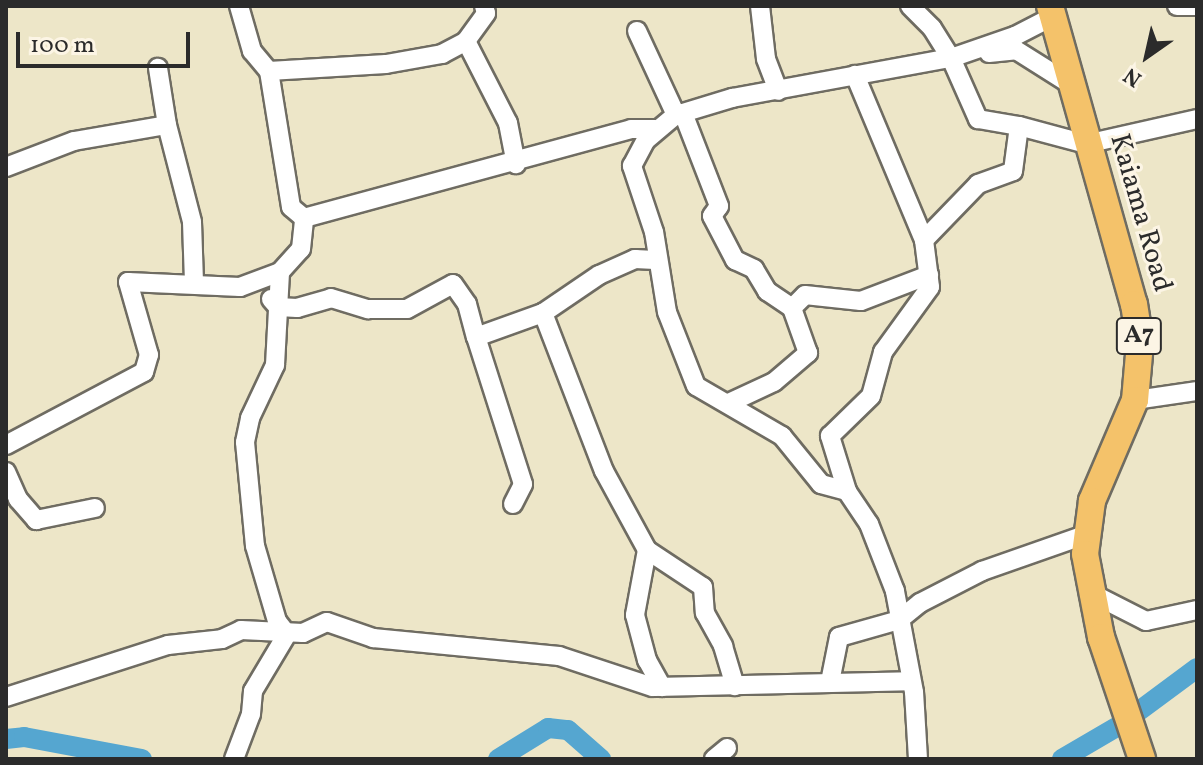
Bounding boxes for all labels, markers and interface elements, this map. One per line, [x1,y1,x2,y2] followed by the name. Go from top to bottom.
[20,16,194,66] scale bar
[1107,16,1187,96] north arrow
[30,29,95,63] text: 100 m
[1118,59,1149,94] text: N
[1101,130,1179,296] street label: Kaiama Road
[1115,314,1163,358] road number: A7

